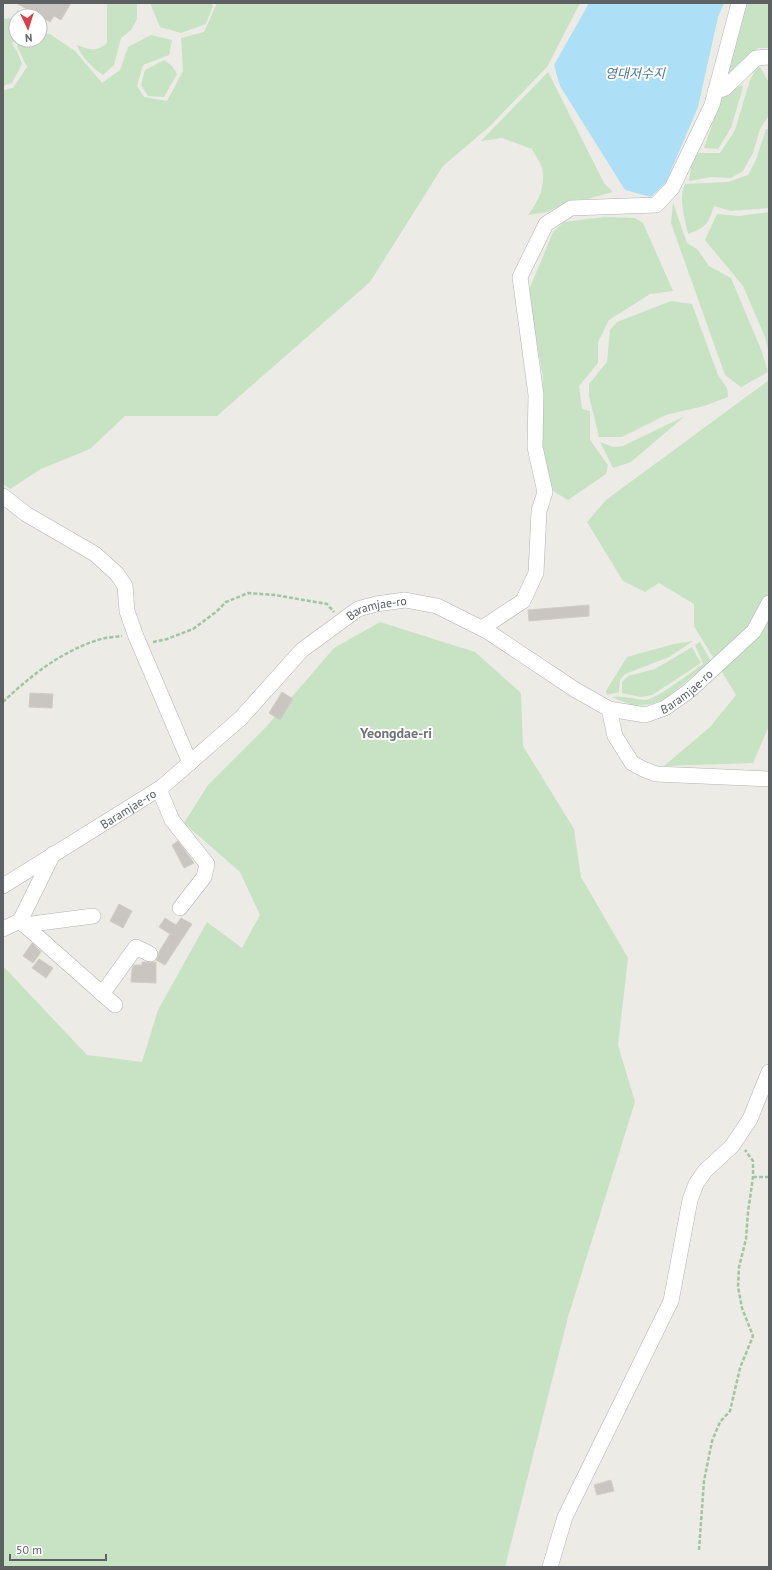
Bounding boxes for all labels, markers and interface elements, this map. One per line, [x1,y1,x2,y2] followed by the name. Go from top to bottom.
[8,8,48,48] north arrow
[25,31,33,45] text: N
[605,65,666,82] water label: 영대저수지
[343,592,408,623] street label: Baramjae-ro
[658,666,715,717] street label: Baramjae-ro
[359,724,432,742] district label: Yeongdae-ri
[97,785,158,831] street label: Baramjae-ro
[10,1536,106,1562] scale bar
[16,1542,42,1557] text: 50 m

